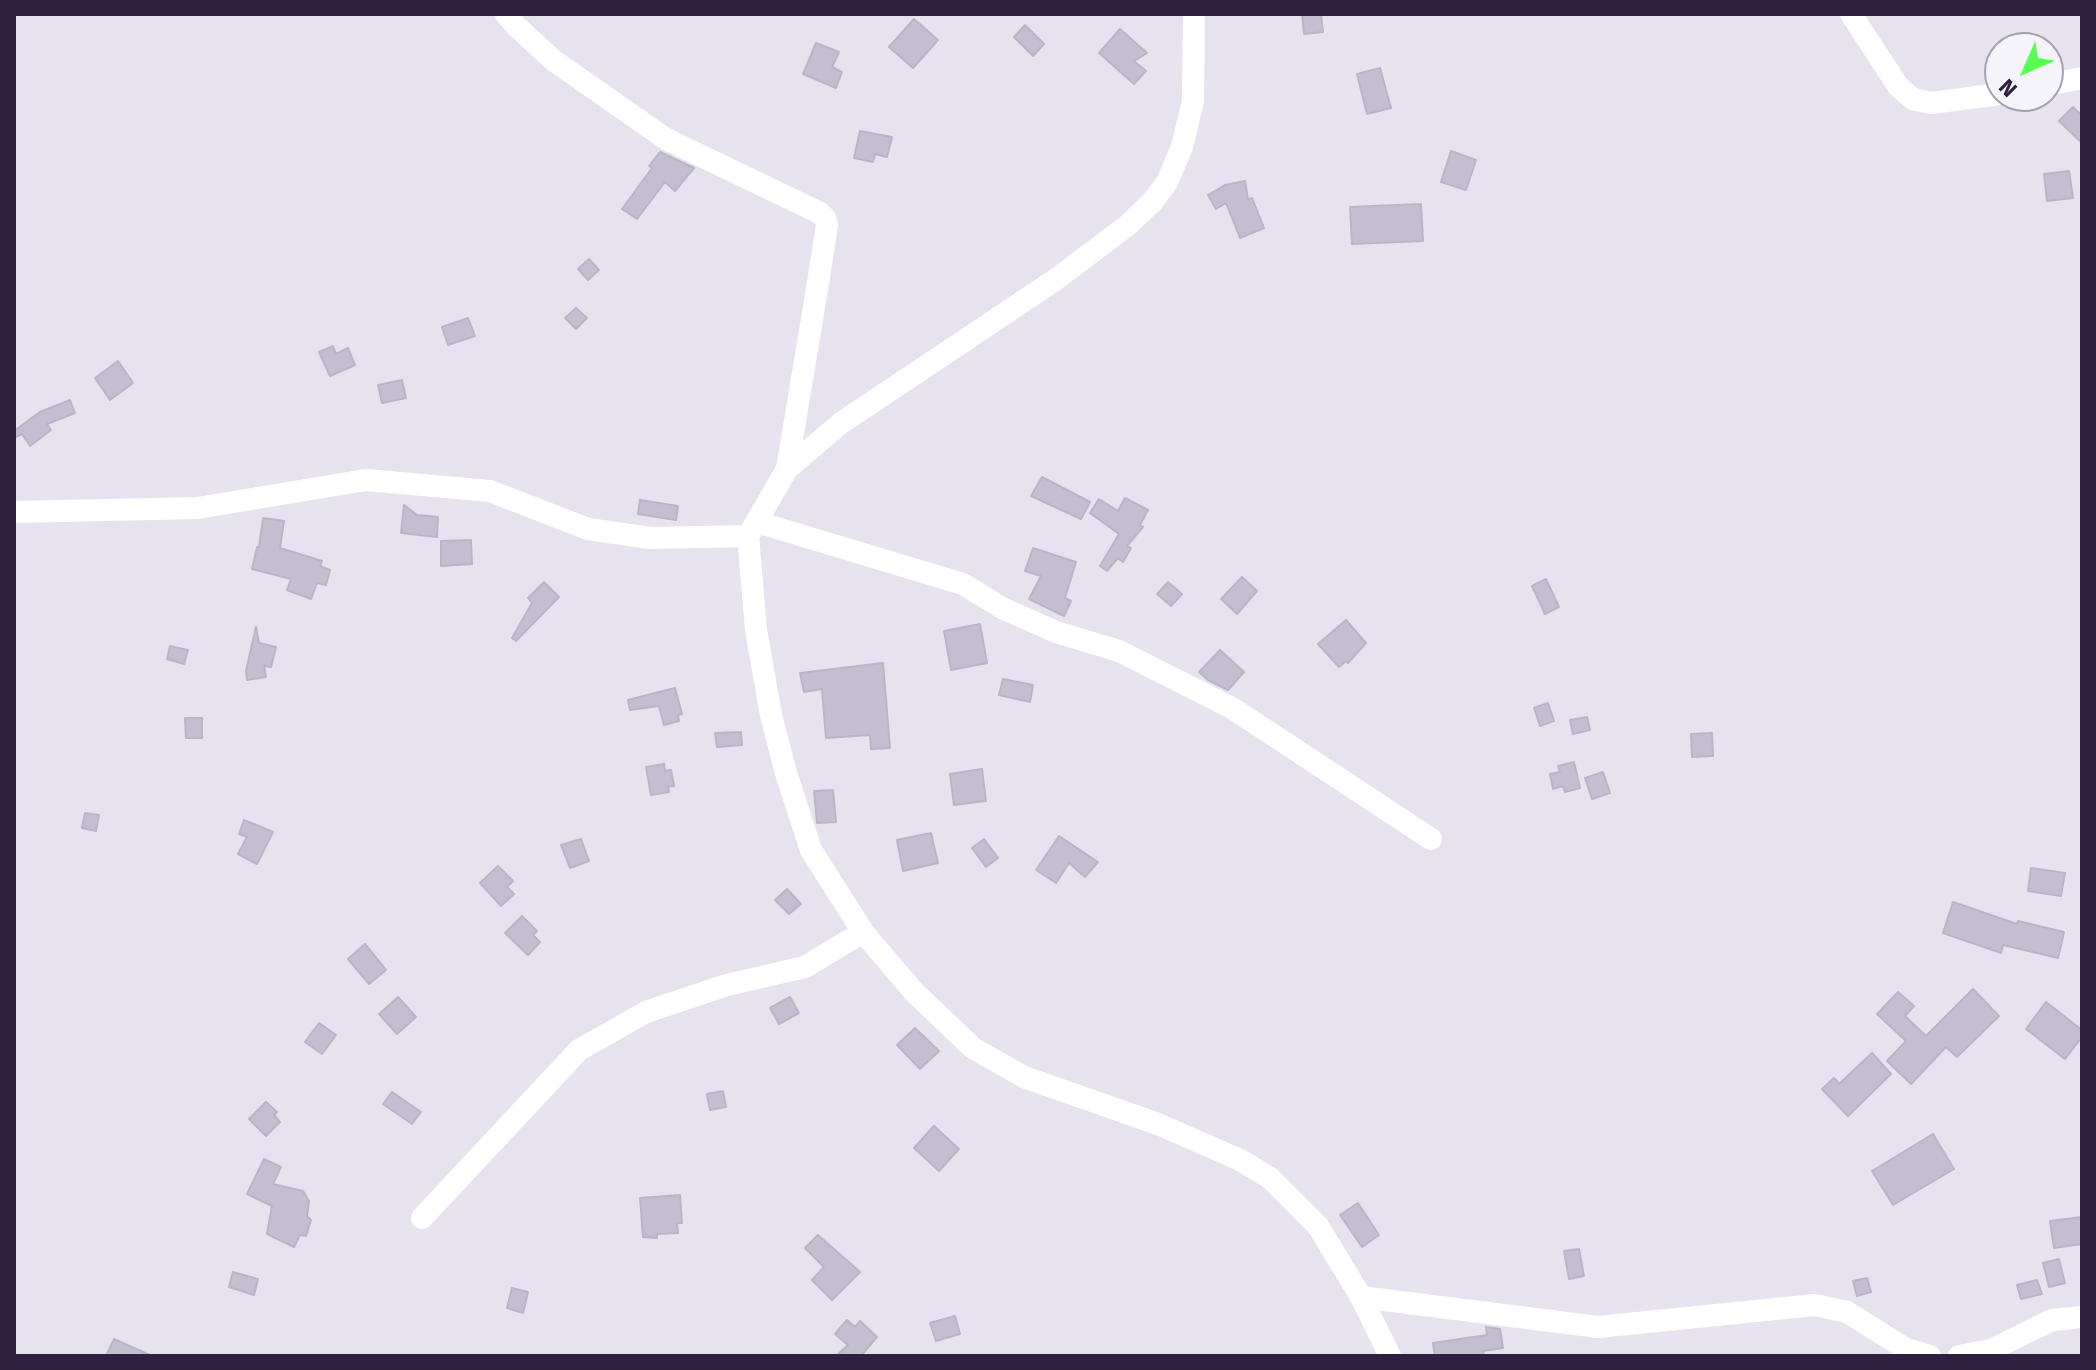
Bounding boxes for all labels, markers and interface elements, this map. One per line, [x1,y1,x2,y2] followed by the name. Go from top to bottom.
[1984,32,2064,112] north arrow
[1993,73,2023,103] text: N

